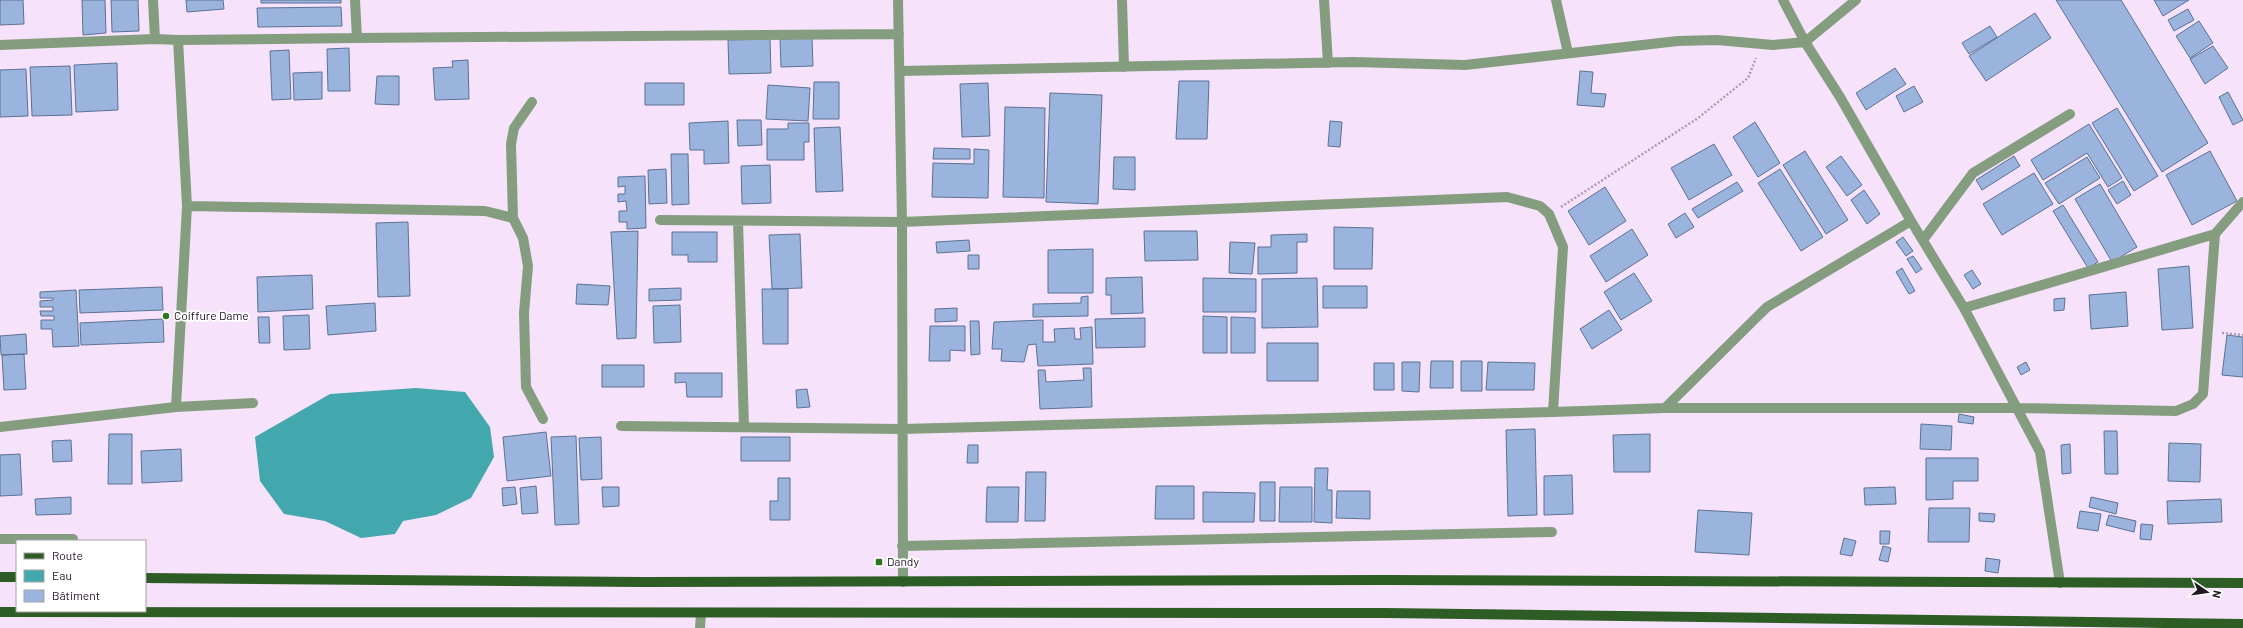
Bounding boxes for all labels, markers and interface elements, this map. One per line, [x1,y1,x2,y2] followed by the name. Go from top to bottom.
[174,308,249,322] place label: Coiffure Dame
[161,311,171,321] marker: Coiffure Dame
[16,540,146,612] legend
[52,548,83,562] text: Route
[887,554,919,568] place label: Dandy
[874,557,884,567] marker: Dandy
[52,568,72,582] text: Eau
[2187,572,2227,612] north arrow
[52,588,100,602] text: Bâtiment
[2210,589,2224,599] text: N

